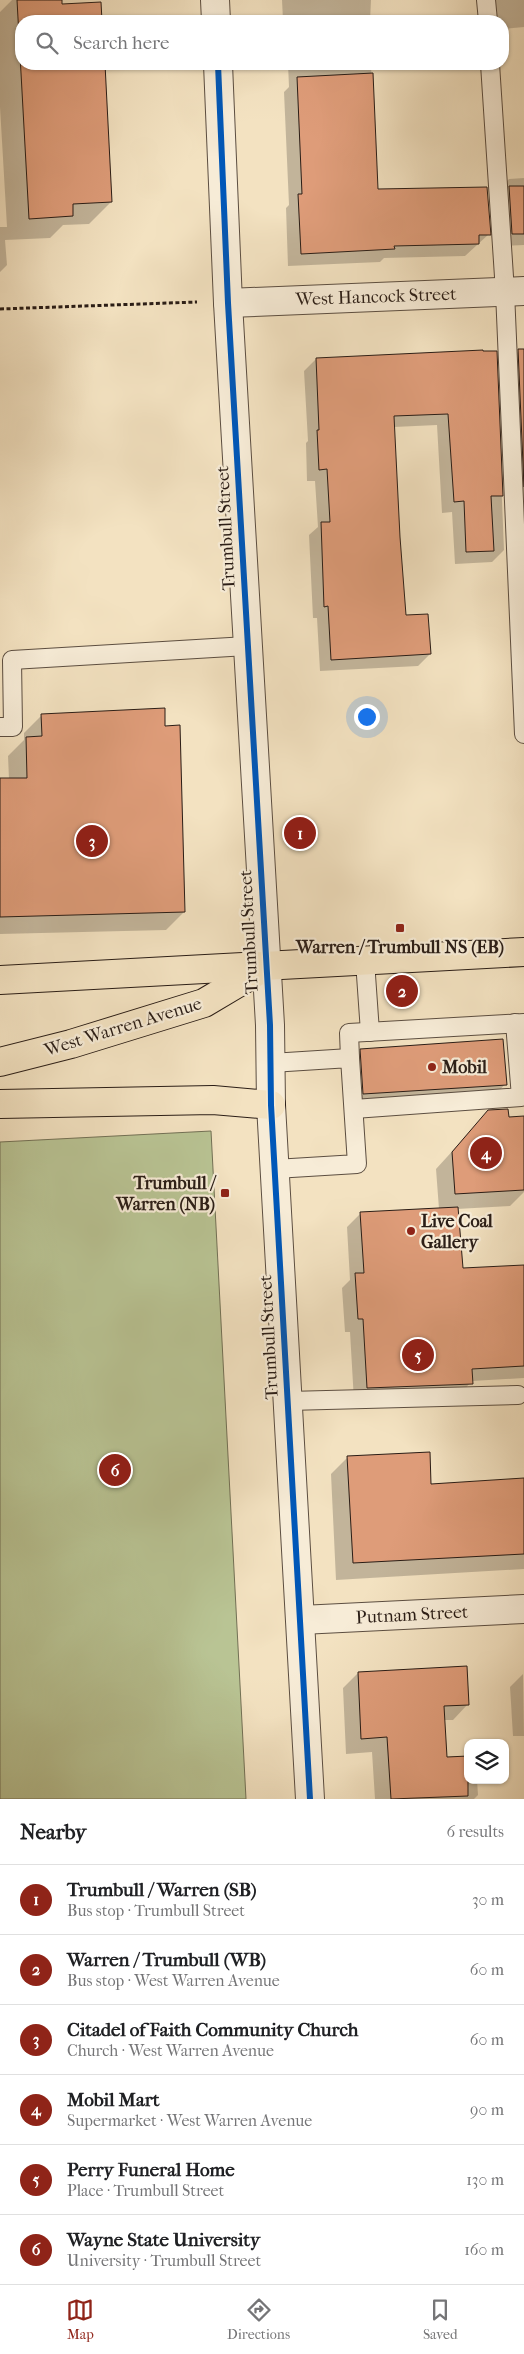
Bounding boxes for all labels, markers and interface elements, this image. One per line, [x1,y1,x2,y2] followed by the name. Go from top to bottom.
[15,15,509,70] search box
[33,29,61,57] icon: search
[73,32,169,54] text: Search here
[294,284,457,310] street label: West Hancock Street
[212,465,240,591] street label: Trumbull Street
[354,704,380,730] your location
[284,814,316,852] pin: 1
[76,822,108,860] pin: 3
[235,869,263,995] street label: Trumbull Street
[394,922,406,934] marker: Warren / Trumbull NS (EB)
[295,937,504,958] place label: Warren / Trumbull NS (EB)
[386,972,418,1010] pin: 2
[41,993,204,1061] street label: West Warren Avenue
[441,1057,488,1078] place label: Mobil
[426,1061,438,1073] marker: Mobil
[470,1134,502,1172] pin: 4
[115,1173,218,1215] place label: Trumbull / Warren (NB)
[219,1187,231,1199] marker: Trumbull / Warren (NB)
[421,1211,494,1253] place label: Live Coal Gallery
[405,1225,417,1237] marker: Live Coal Gallery
[255,1274,283,1400] street label: Trumbull Street
[402,1336,434,1374] pin: 5
[99,1451,131,1489] pin: 6
[355,1602,469,1628] street label: Putnam Street
[464,1739,509,1784] map controls
[464,1739,509,1784] button: layers
[20,1820,86,1844] text: Nearby
[446,1822,504,1841] text: 6 results
[67,1879,256,1901] text: Trumbull / Warren (SB)
[33,1890,39,1909] text: 1
[472,1890,504,1909] text: 30 m
[67,1901,245,1920] text: Bus stop · Trumbull Street
[67,1949,266,1971] text: Warren / Trumbull (WB)
[32,1960,40,1979] text: 2
[470,1960,504,1979] text: 60 m
[67,1971,280,1990] text: Bus stop · West Warren Avenue
[67,2019,358,2041] text: Citadel of Faith Community Church
[33,2030,39,2049] text: 3
[470,2030,504,2049] text: 60 m
[67,2041,274,2060] text: Church · West Warren Avenue
[67,2089,160,2111] text: Mobil Mart
[31,2100,41,2119] text: 4
[470,2100,504,2119] text: 90 m
[67,2111,312,2130] text: Supermarket · West Warren Avenue
[67,2159,235,2181] text: Perry Funeral Home
[33,2170,39,2189] text: 5
[466,2170,504,2189] text: 130 m
[67,2181,224,2200] text: Place · Trumbull Street
[67,2229,260,2251] text: Wayne State University
[32,2240,40,2259] text: 6
[464,2240,504,2259] text: 160 m
[67,2251,261,2270] text: University · Trumbull Street
[66,2296,94,2343] tab: Map
[227,2296,290,2343] tab: Directions
[423,2296,458,2343] tab: Saved

